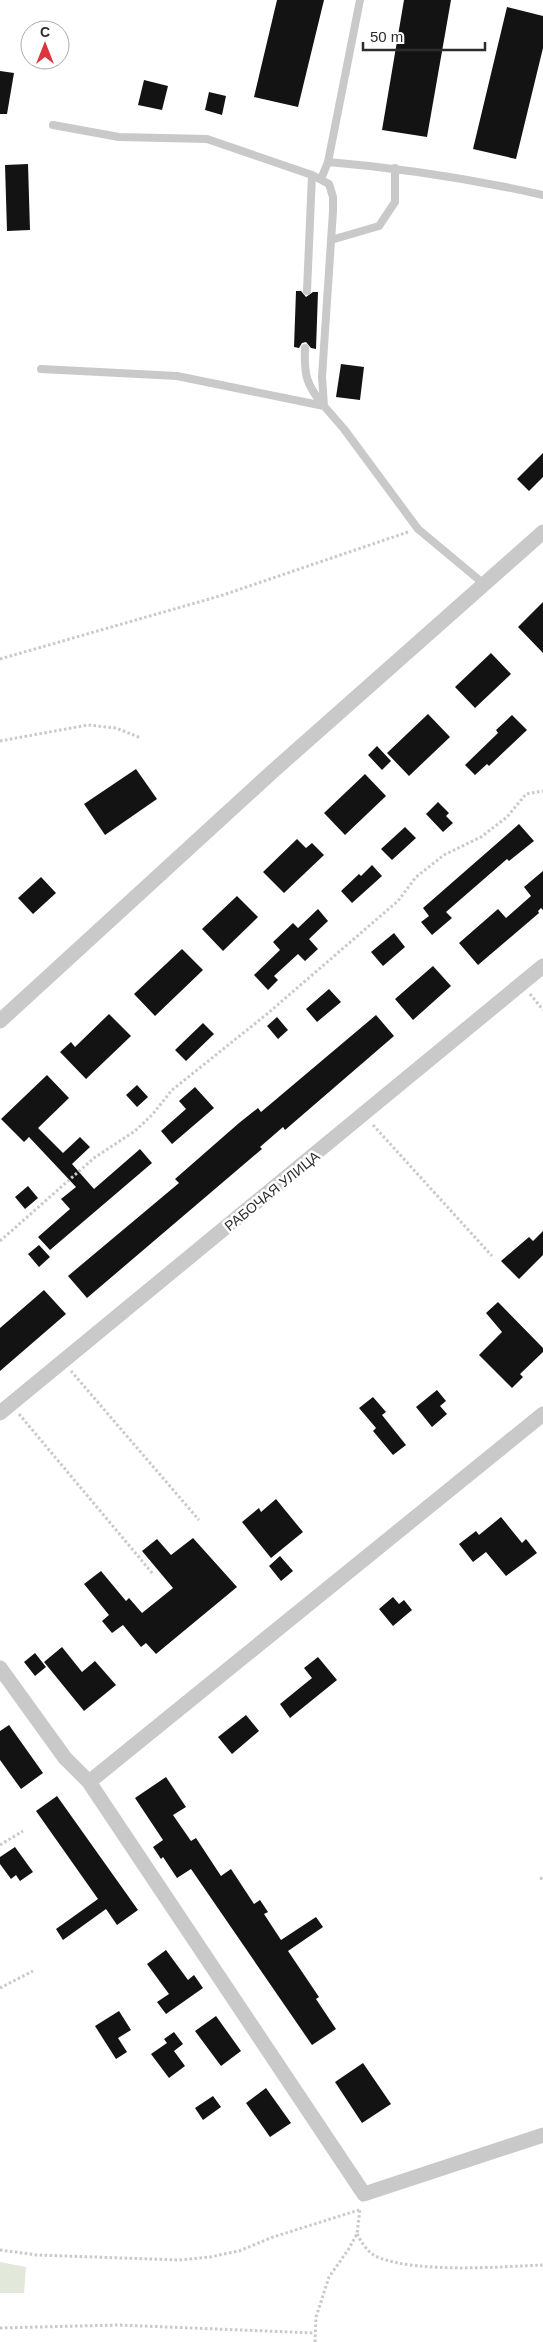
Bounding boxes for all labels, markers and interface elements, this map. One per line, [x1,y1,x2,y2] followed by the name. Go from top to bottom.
[20,20,70,70] north arrow
[363,20,486,52] scale bar
[40,24,50,40] text: С
[370,28,403,45] text: 50 m
[221,1147,323,1234] street label: РАБОЧАЯ УЛИЦА

